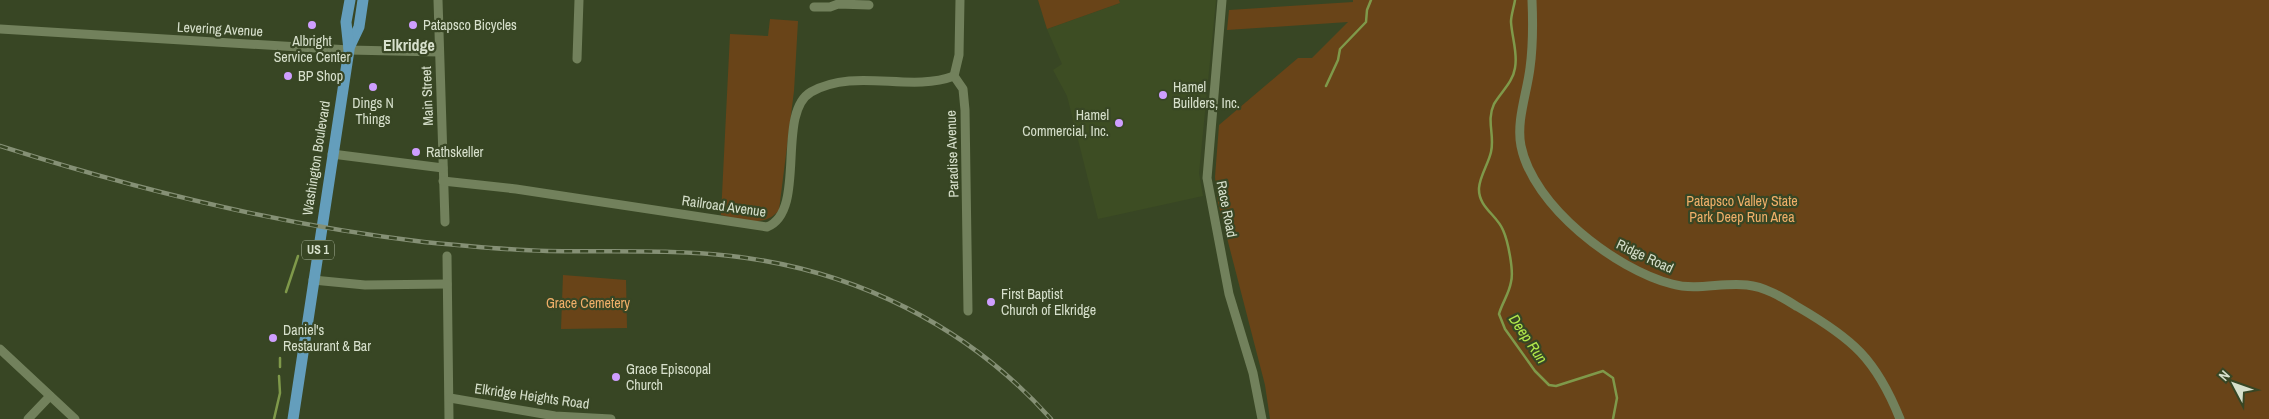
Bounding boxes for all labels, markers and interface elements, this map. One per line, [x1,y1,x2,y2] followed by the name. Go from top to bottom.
[423,16,517,34] place label: Patapsco Bicycles
[177,18,263,40] street label: Levering Avenue
[306,19,318,31] marker: Albright Service Center
[407,19,419,31] marker: Patapsco Bicycles
[274,32,350,66] place label: Albright Service Center
[383,34,435,56] district label: Elkridge
[417,66,437,126] street label: Main Street
[298,67,343,85] place label: BP Shop
[282,70,294,82] marker: BP Shop
[1173,78,1240,112] place label: Hamel Builders, Inc.
[367,81,379,93] marker: Dings N Things
[1157,89,1169,101] marker: Hamel Builders, Inc.
[352,94,394,128] place label: Dings N Things
[298,99,334,217] street label: Washington Boulevard
[1022,106,1109,140] place label: Hamel Commercial, Inc.
[941,110,963,198] street label: Paradise Avenue
[1113,117,1125,129] marker: Hamel Commercial, Inc.
[426,143,484,161] place label: Rathskeller
[410,146,422,158] marker: Rathskeller
[1213,179,1241,239] street label: Race Road
[681,191,767,221] street label: Railroad Avenue
[1686,192,1798,226] park label: Patapsco Valley State Park Deep Run Area
[1613,235,1677,277] street label: Ridge Road
[302,240,334,260] road number: US 1
[1001,285,1096,319] place label: First Baptist Church of Elkridge
[546,294,630,312] park label: Grace Cemetery
[985,296,997,308] marker: First Baptist Church of Elkridge
[1504,310,1553,368] water label: Deep Run
[283,321,371,355] place label: Daniel's Restaurant & Bar
[267,332,279,344] marker: Daniel's Restaurant & Bar
[2209,359,2259,409] north arrow
[626,360,711,394] place label: Grace Episcopal Church
[2215,366,2234,385] text: N
[610,371,622,383] marker: Grace Episcopal Church
[474,379,590,413] street label: Elkridge Heights Road

